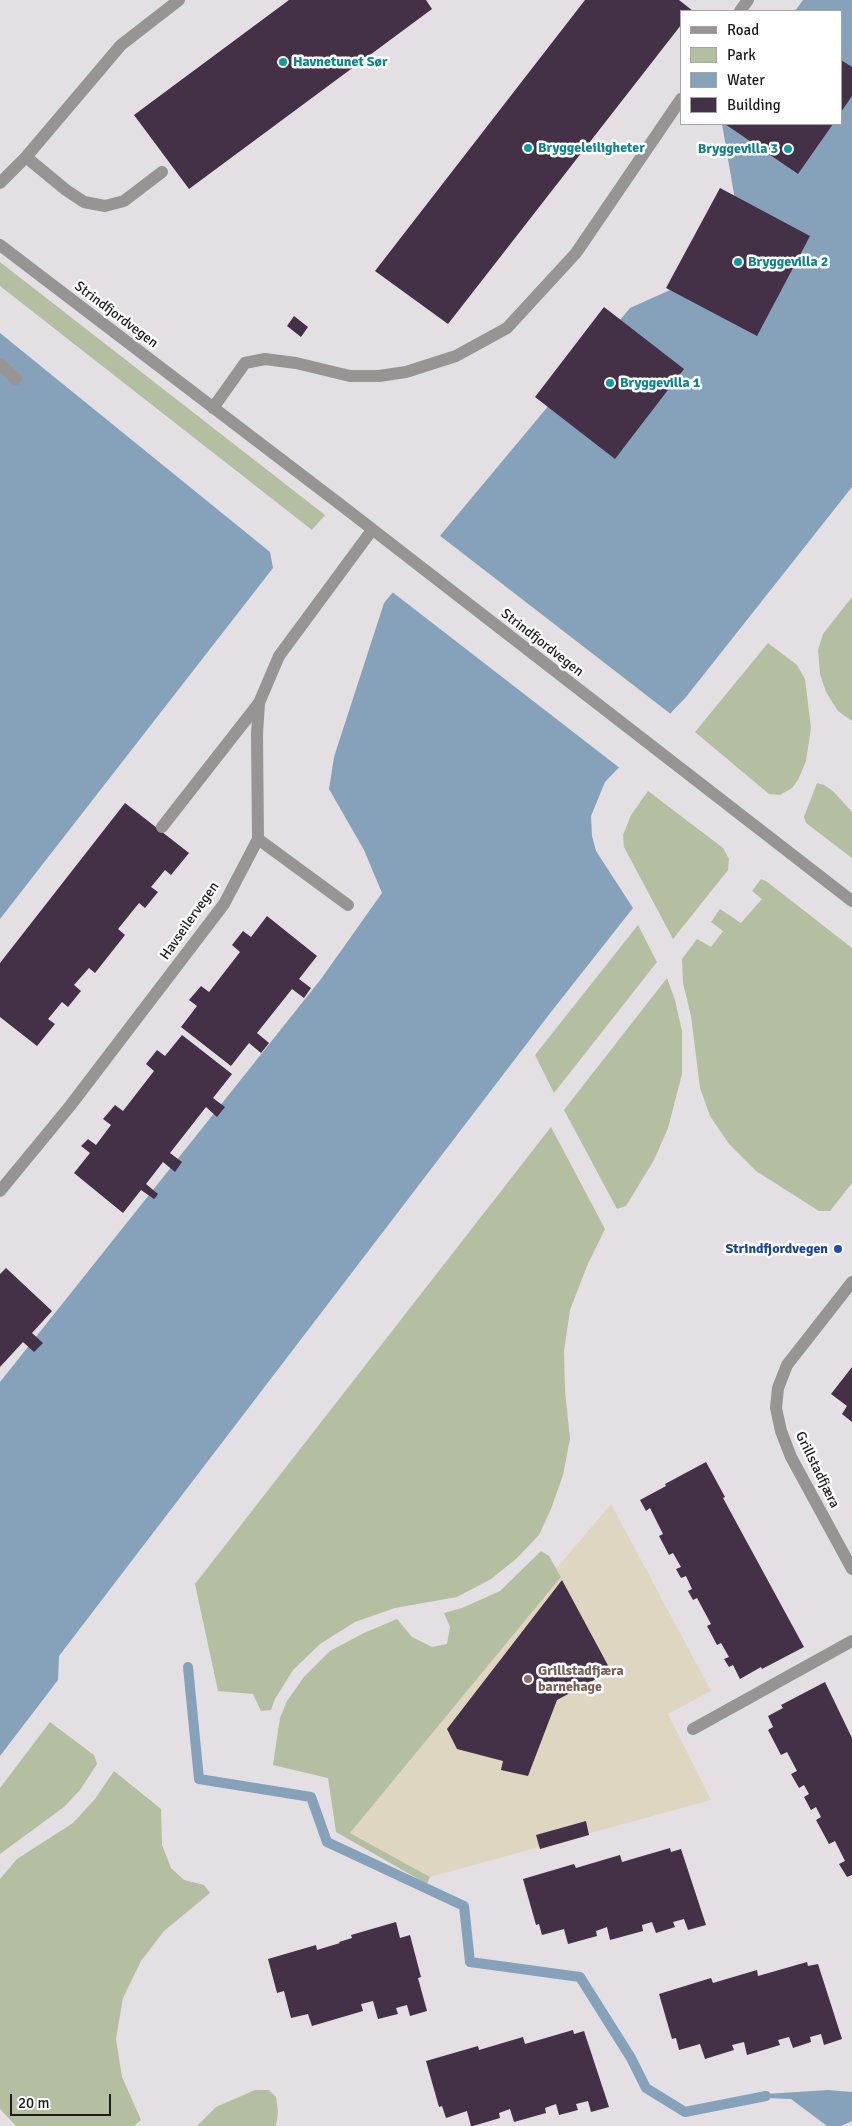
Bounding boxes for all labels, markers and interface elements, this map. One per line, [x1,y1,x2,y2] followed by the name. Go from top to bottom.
[680,10,842,125] legend
[727,21,759,39] text: Road
[727,46,756,64] text: Park
[293,54,387,70] place label: Havnetunet Sør
[277,56,289,68] marker: Havnetunet Sør
[727,71,765,89] text: Water
[727,96,781,114] text: Building
[538,140,645,156] place label: Bryggeleiligheter
[698,141,778,157] place label: Bryggevilla 3
[522,142,534,154] marker: Bryggeleiligheter
[782,143,794,155] marker: Bryggevilla 3
[748,254,828,270] place label: Bryggevilla 2
[732,256,744,268] marker: Bryggevilla 2
[71,278,161,352] street label: Strindfjordvegen
[620,375,700,391] place label: Bryggevilla 1
[604,377,616,389] marker: Bryggevilla 1
[497,606,587,680] street label: Strindfjordvegen
[157,879,223,963] street label: Havseilervegen
[725,1241,828,1257] place label: Strindfjordvegen
[832,1243,844,1255] marker: Strindfjordvegen
[791,1429,843,1511] street label: Grillstadfjæra
[538,1663,624,1695] place label: Grillstadfjæra barnehage
[522,1673,534,1685] marker: Grillstadfjæra barnehage
[12,2084,114,2116] scale bar
[18,2094,49,2112] text: 20 m

